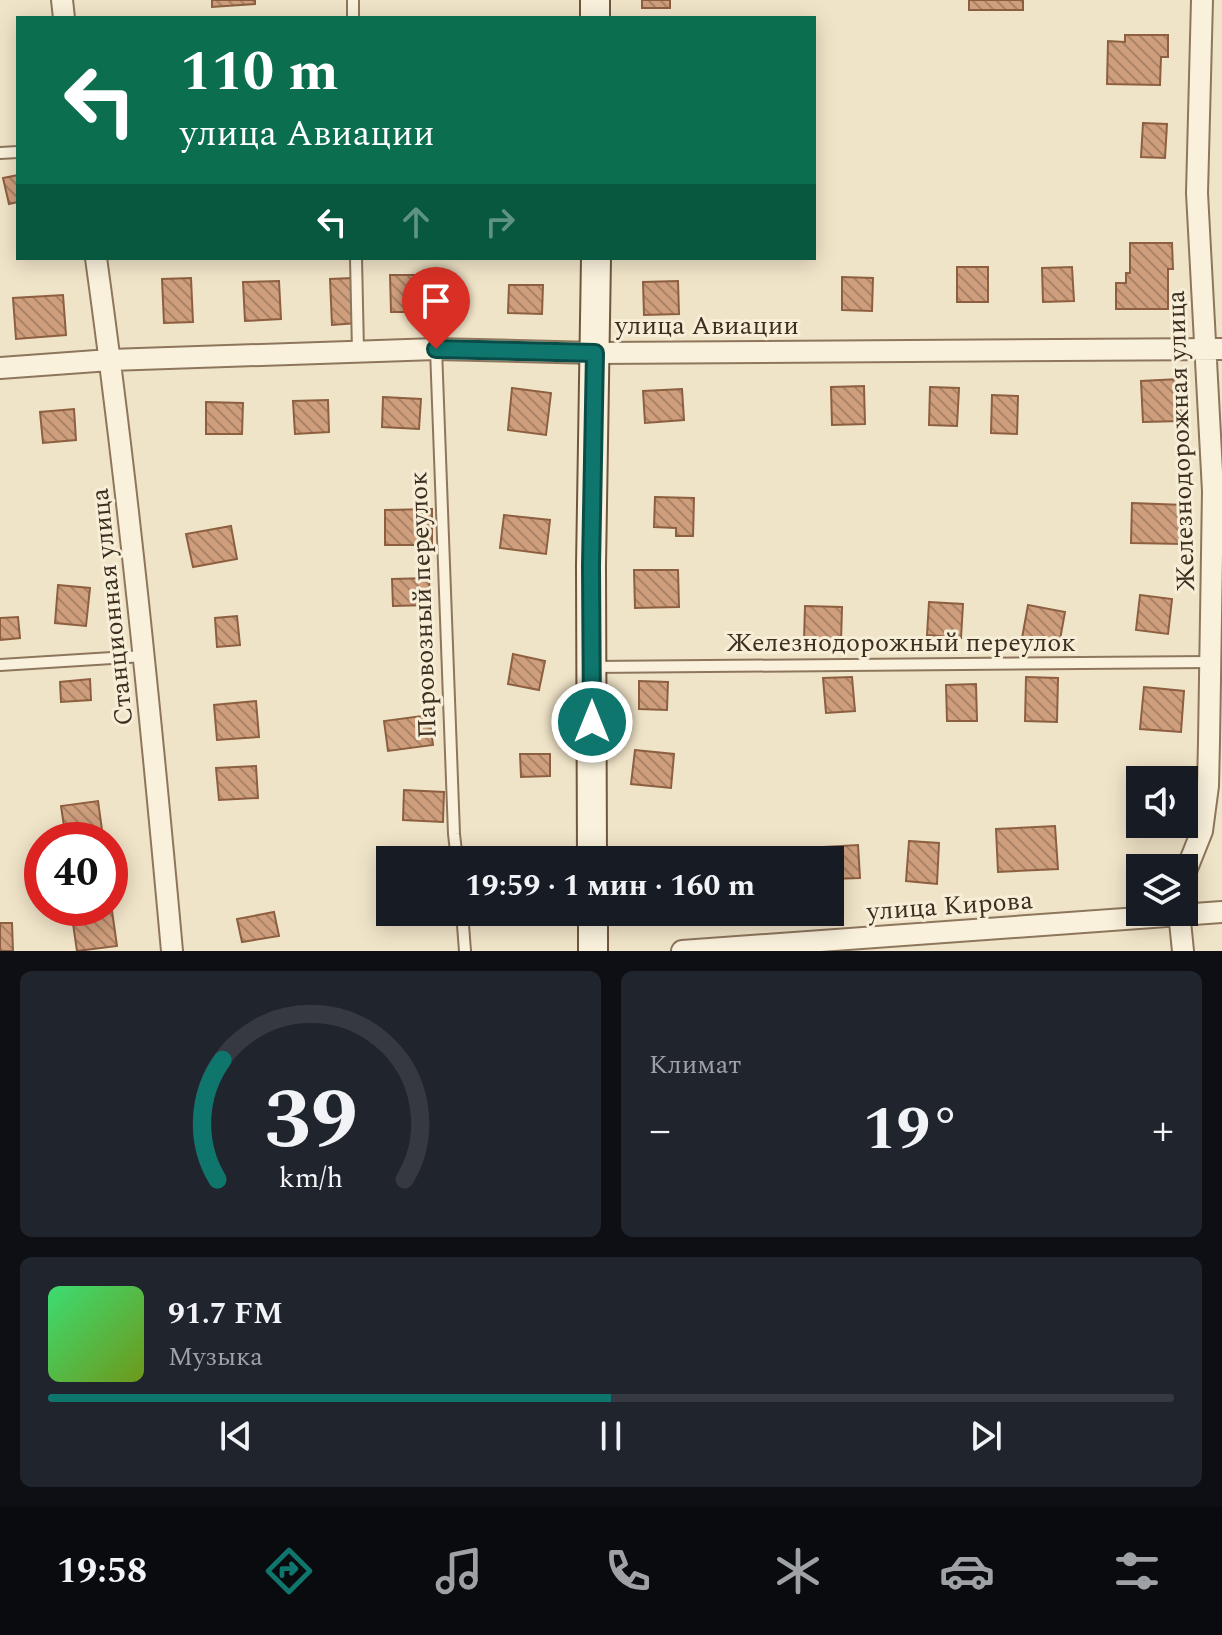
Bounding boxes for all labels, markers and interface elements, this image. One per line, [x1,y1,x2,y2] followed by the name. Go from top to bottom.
[180,30,339,115] text: 110 m
[48,48,152,152] icon: left
[180,107,435,162] text: улица Авиации
[310,200,354,244] icon: left
[394,200,438,244] icon: ahead
[478,200,522,244] icon: right
[402,267,470,349] pin
[414,279,458,323] icon: arrive
[1156,289,1206,592] street label: Железнодорожная улица
[614,306,799,346] street label: улица Авиации
[398,471,448,739] street label: Паровозный переулок
[80,486,144,728] street label: Станционная улица
[726,623,1076,663] street label: Железнодорожный переулок
[550,680,634,764] position arrow
[1126,766,1198,926] map controls
[1126,766,1198,838] button: sound
[24,822,128,926] speed limit sign: 40
[1126,854,1198,926] button: layers
[465,863,755,909] text: 19:59 · 1 мин · 160 m
[865,880,1035,932] street label: улица Кирова
[649,1045,741,1085] text: Климат
[264,1058,357,1185] text: 39
[863,1084,960,1176] text: 19°
[649,1097,671,1164] text: −
[1152,1097,1174,1164] text: +
[278,1157,343,1200] text: km/h
[168,1291,283,1337] text: 91.7 FM
[168,1337,263,1377] text: Музыка
[214,1414,258,1458] icon: previous
[589,1414,633,1458] icon: pause
[964,1414,1008,1458] icon: next
[261,1543,317,1599] icon: directions
[431,1543,487,1599] icon: music
[600,1543,656,1599] icon: phone
[770,1543,826,1599] icon: climate
[939,1543,995,1599] icon: car
[1109,1543,1165,1599] icon: filters
[57,1544,147,1599] text: 19:58

